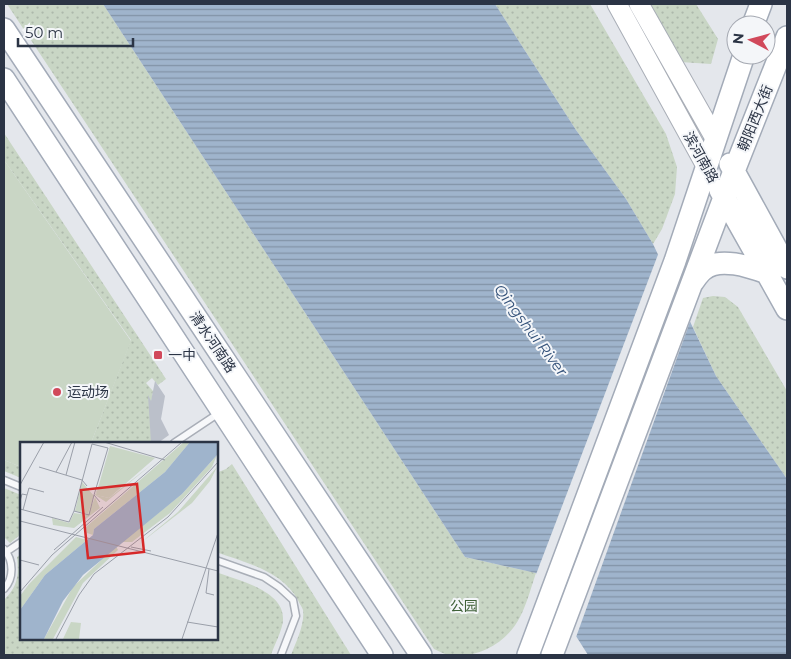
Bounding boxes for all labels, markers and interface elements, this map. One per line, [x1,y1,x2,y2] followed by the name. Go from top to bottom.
[18,15,132,47] scale bar
[726,15,776,65] north arrow
[25,23,63,42] text: 50 m
[729,32,748,45] text: N
[734,82,776,154] street label: 朝阳西大街
[680,128,722,186] street label: 滨河南路
[490,280,572,381] water label: Qingshui River
[186,308,240,376] street label: 清水河南路
[168,346,196,364] place label: 一中
[152,349,164,361] marker: 一中
[67,383,109,401] place label: 运动场
[51,386,63,398] marker: 运动场
[20,442,218,639] inset map
[450,597,478,615] park label: 公园

